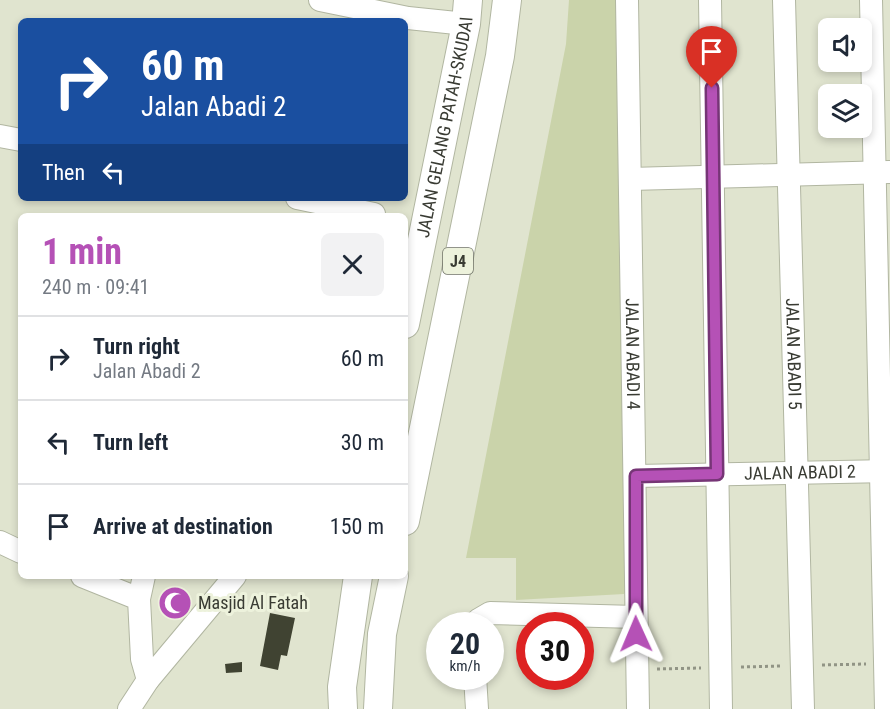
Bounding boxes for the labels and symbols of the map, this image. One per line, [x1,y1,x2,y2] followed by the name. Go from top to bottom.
[412,16,477,239] street label: JALAN GELANG PATAH-SKUDAI
[686,26,737,88] pin
[443,248,473,274] road number: J4
[622,298,644,410] street label: JALAN ABADI 4
[782,298,806,410] street label: JALAN ABADI 5
[744,461,856,484] street label: JALAN ABADI 2
[157,585,193,621] mosque icon: Masjid Al Fatah
[198,592,308,613] place label: Masjid Al Fatah
[604,602,668,666] position arrow
[516,612,594,690] speed limit sign: 30

